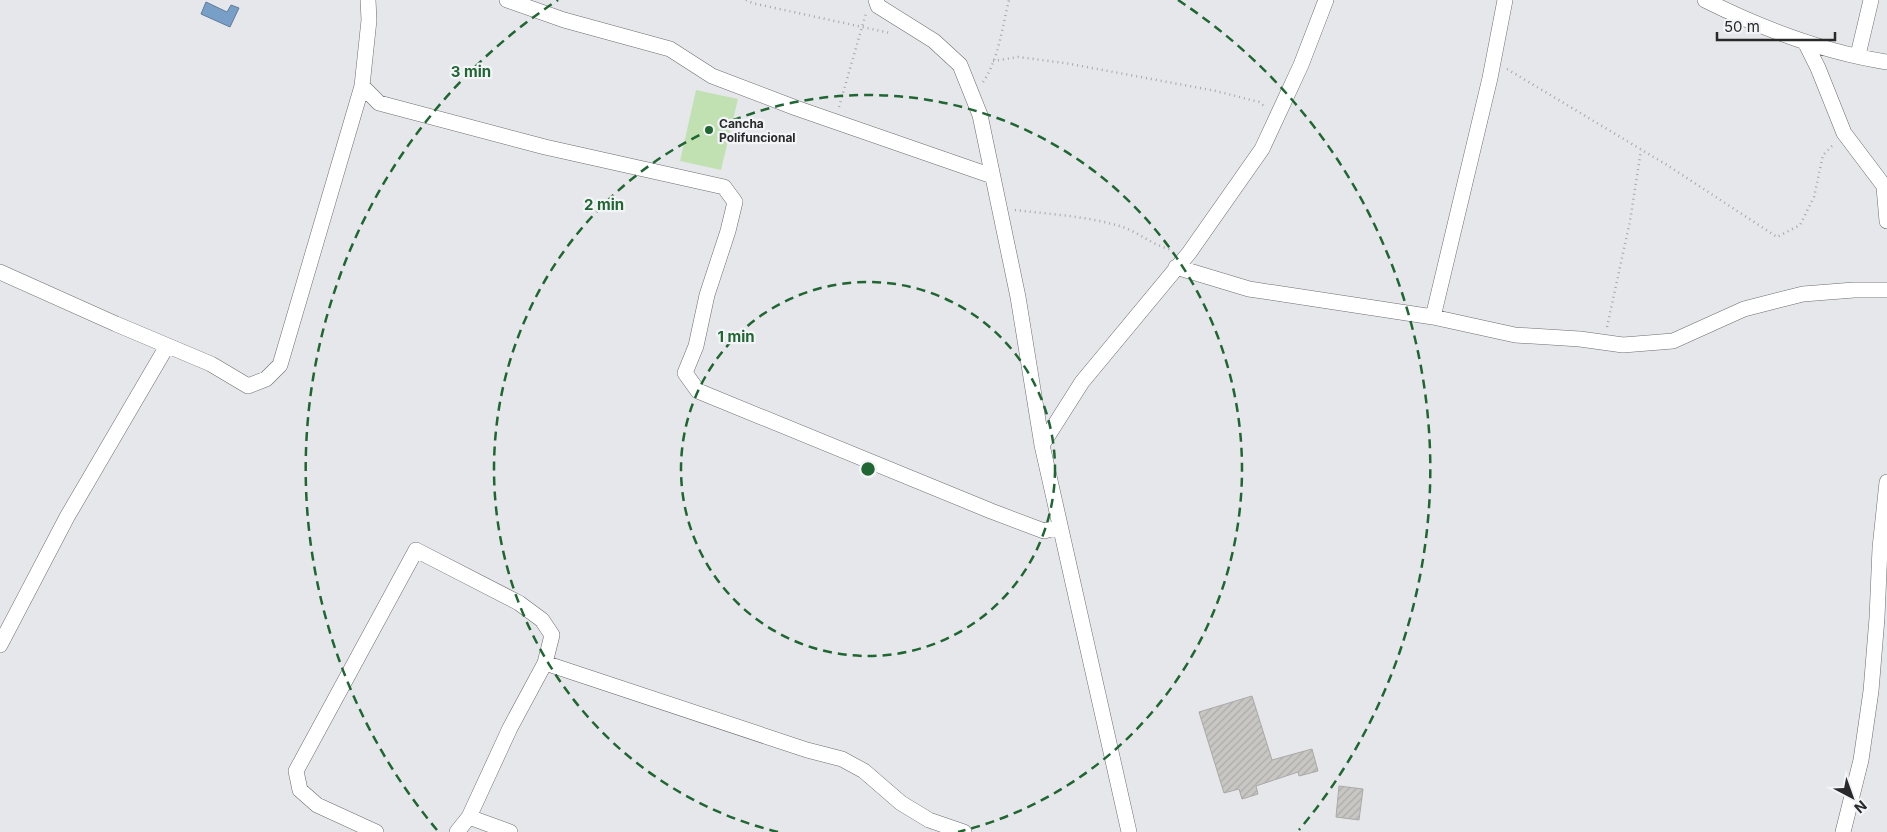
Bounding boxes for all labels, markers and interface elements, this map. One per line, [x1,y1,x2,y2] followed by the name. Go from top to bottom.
[1717,10,1834,42] scale bar
[1724,17,1760,36] text: 50 m
[451,62,491,81] text: 3 min
[719,116,796,145] place label: Cancha Polifuncional
[703,124,715,136] marker: Cancha Polifuncional
[584,195,624,214] text: 2 min
[717,327,755,346] text: 1 min
[859,460,877,478] centre of rings
[1827,772,1877,822] north arrow
[1851,797,1870,817] text: N

